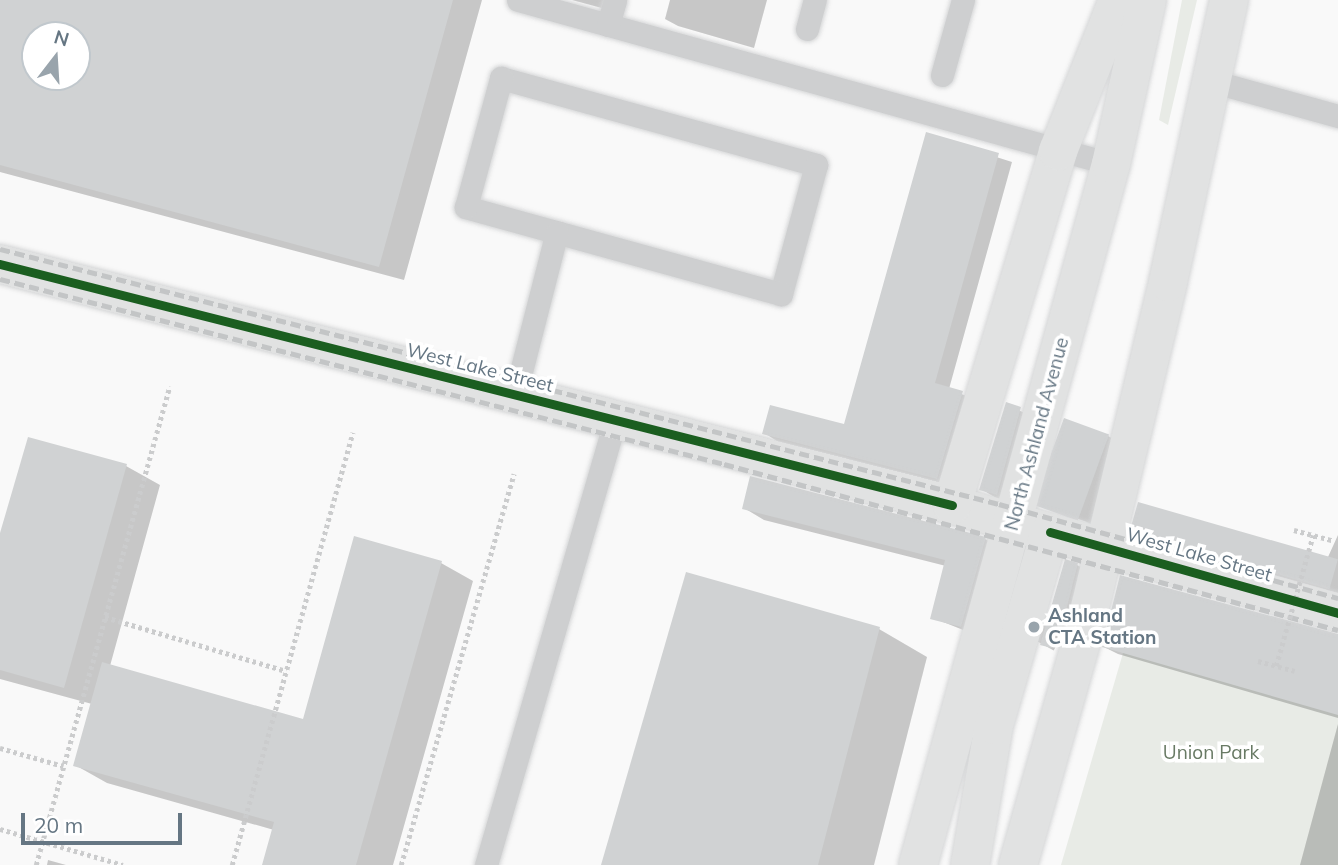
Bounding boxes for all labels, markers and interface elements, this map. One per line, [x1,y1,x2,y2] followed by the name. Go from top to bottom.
[21,21,91,91] north arrow
[51,24,72,51] text: N
[1000,335,1074,533] street label: North Ashland Avenue
[404,339,556,397] street label: West Lake Street
[1124,523,1274,587] street label: West Lake Street
[1048,605,1157,649] place label: Ashland CTA Station
[1026,619,1042,635] marker: Ashland CTA Station
[1163,742,1259,764] park label: Union Park
[24,798,186,842] scale bar
[34,812,83,838] text: 20 m

